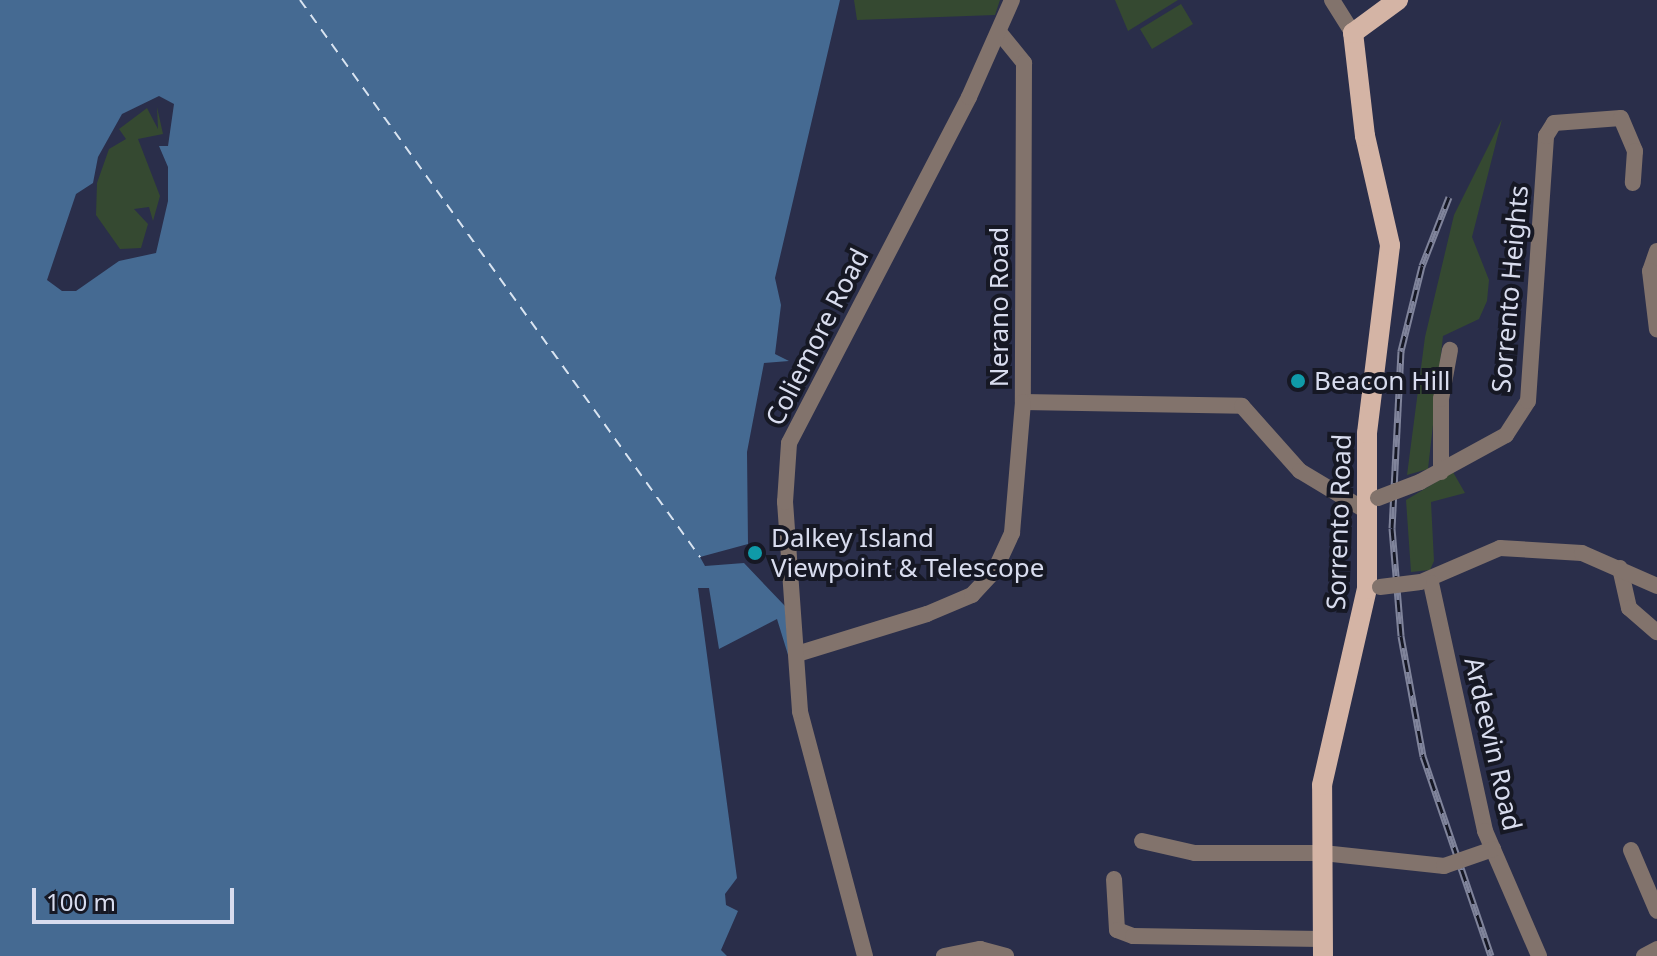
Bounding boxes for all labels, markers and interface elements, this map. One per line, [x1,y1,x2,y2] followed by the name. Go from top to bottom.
[1485,184,1535,394] street label: Sorrento Heights
[983,227,1015,387] street label: Nerano Road
[759,243,875,431] street label: Coliemore Road
[1314,365,1451,397] place label: Beacon Hill
[1289,372,1307,390] marker: Beacon Hill
[1320,433,1358,611] street label: Sorrento Road
[771,522,1044,584] place label: Dalkey Island Viewpoint & Telescope
[746,544,764,562] marker: Dalkey Island Viewpoint & Telescope
[1458,654,1528,834] street label: Ardeevin Road
[36,872,238,922] scale bar
[46,885,116,918] text: 100 m

